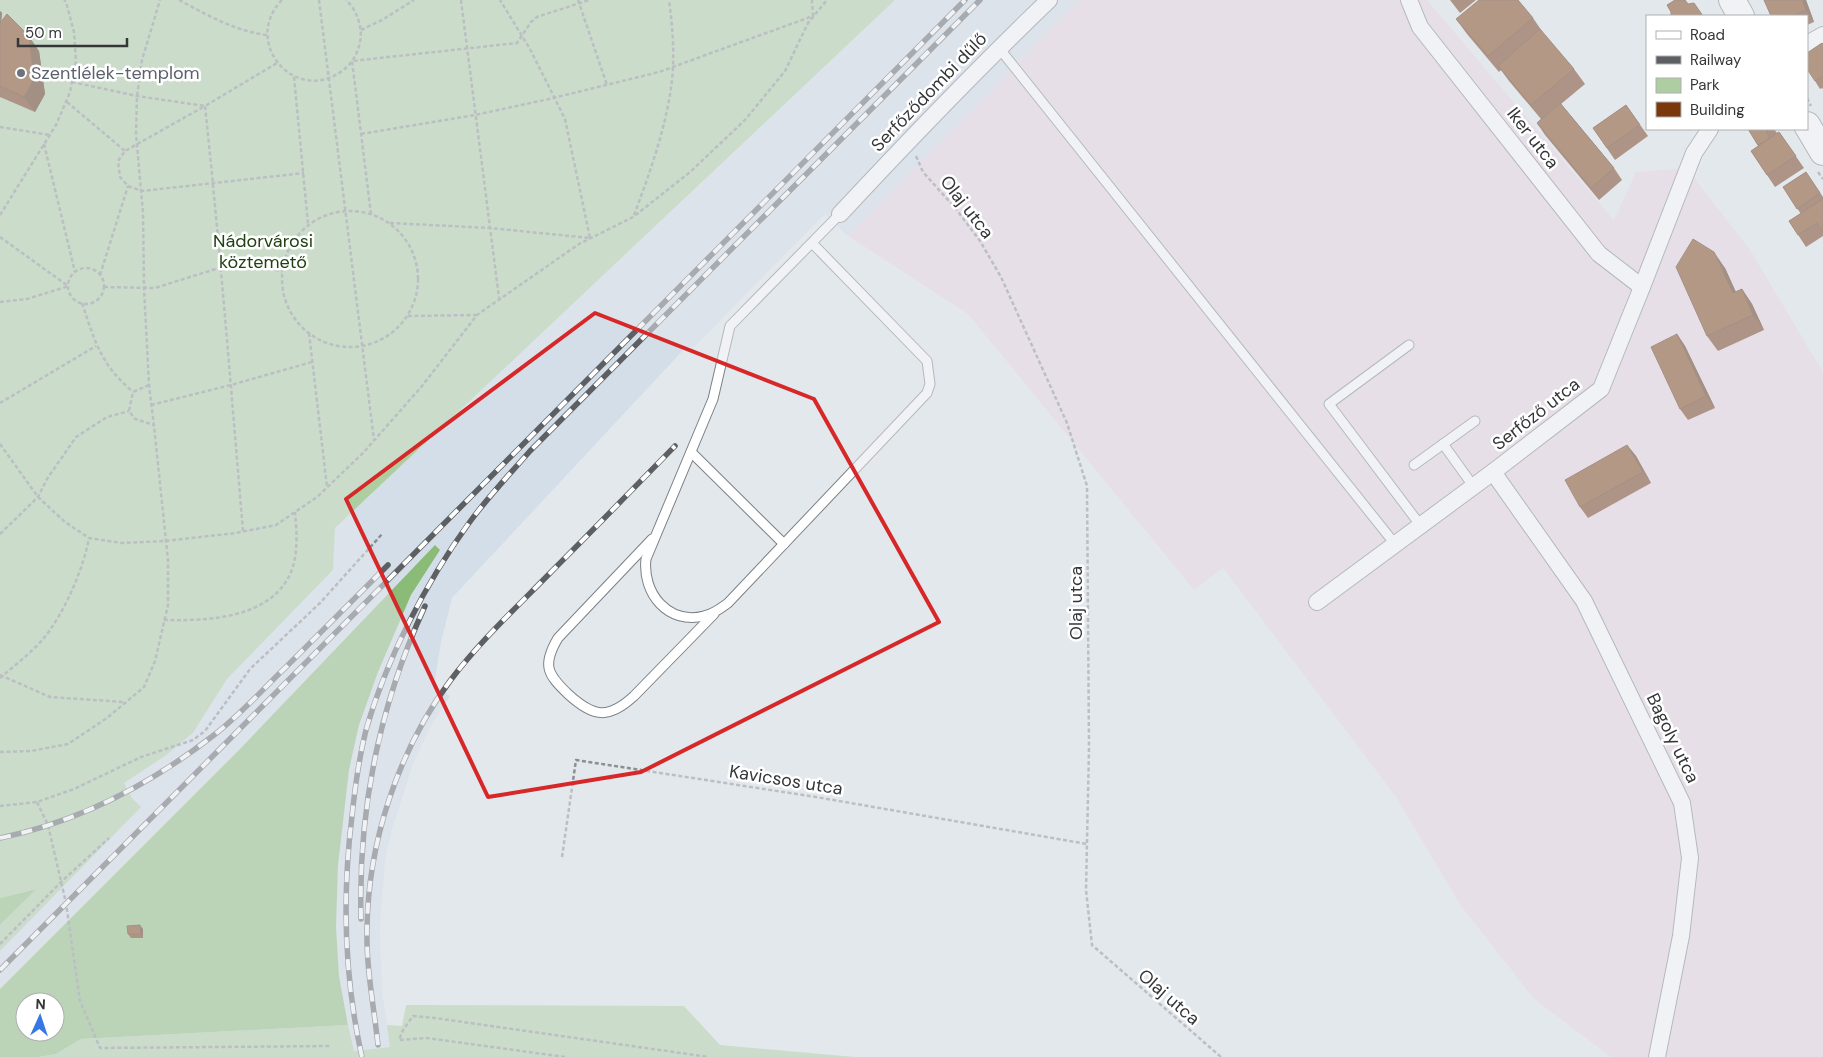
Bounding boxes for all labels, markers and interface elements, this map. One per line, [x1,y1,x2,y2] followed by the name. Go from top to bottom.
[18,15,126,47] scale bar
[1646,15,1808,130] legend
[25,23,62,43] text: 50 m
[1690,25,1725,45] text: Road
[866,27,992,157] street label: Serfőződombi dűlő
[1690,50,1742,70] text: Railway
[31,61,200,85] place label: Szentlélek-templom
[15,67,27,79] marker: Szentlélek-templom
[1690,75,1720,95] text: Park
[1690,100,1745,120] text: Building
[1502,102,1564,174] street label: Iker utca
[935,170,999,244] street label: Olaj utca
[213,229,313,274] park label: Nádorvárosi köztemető
[1487,372,1585,456] street label: Serfőző utca
[1064,566,1088,640] street label: Olaj utca
[1641,689,1705,787] street label: Bagoly utca
[728,759,844,801] street label: Kavicsos utca
[1133,964,1205,1030] street label: Olaj utca
[15,992,65,1042] north arrow
[35,995,46,1013] text: N

